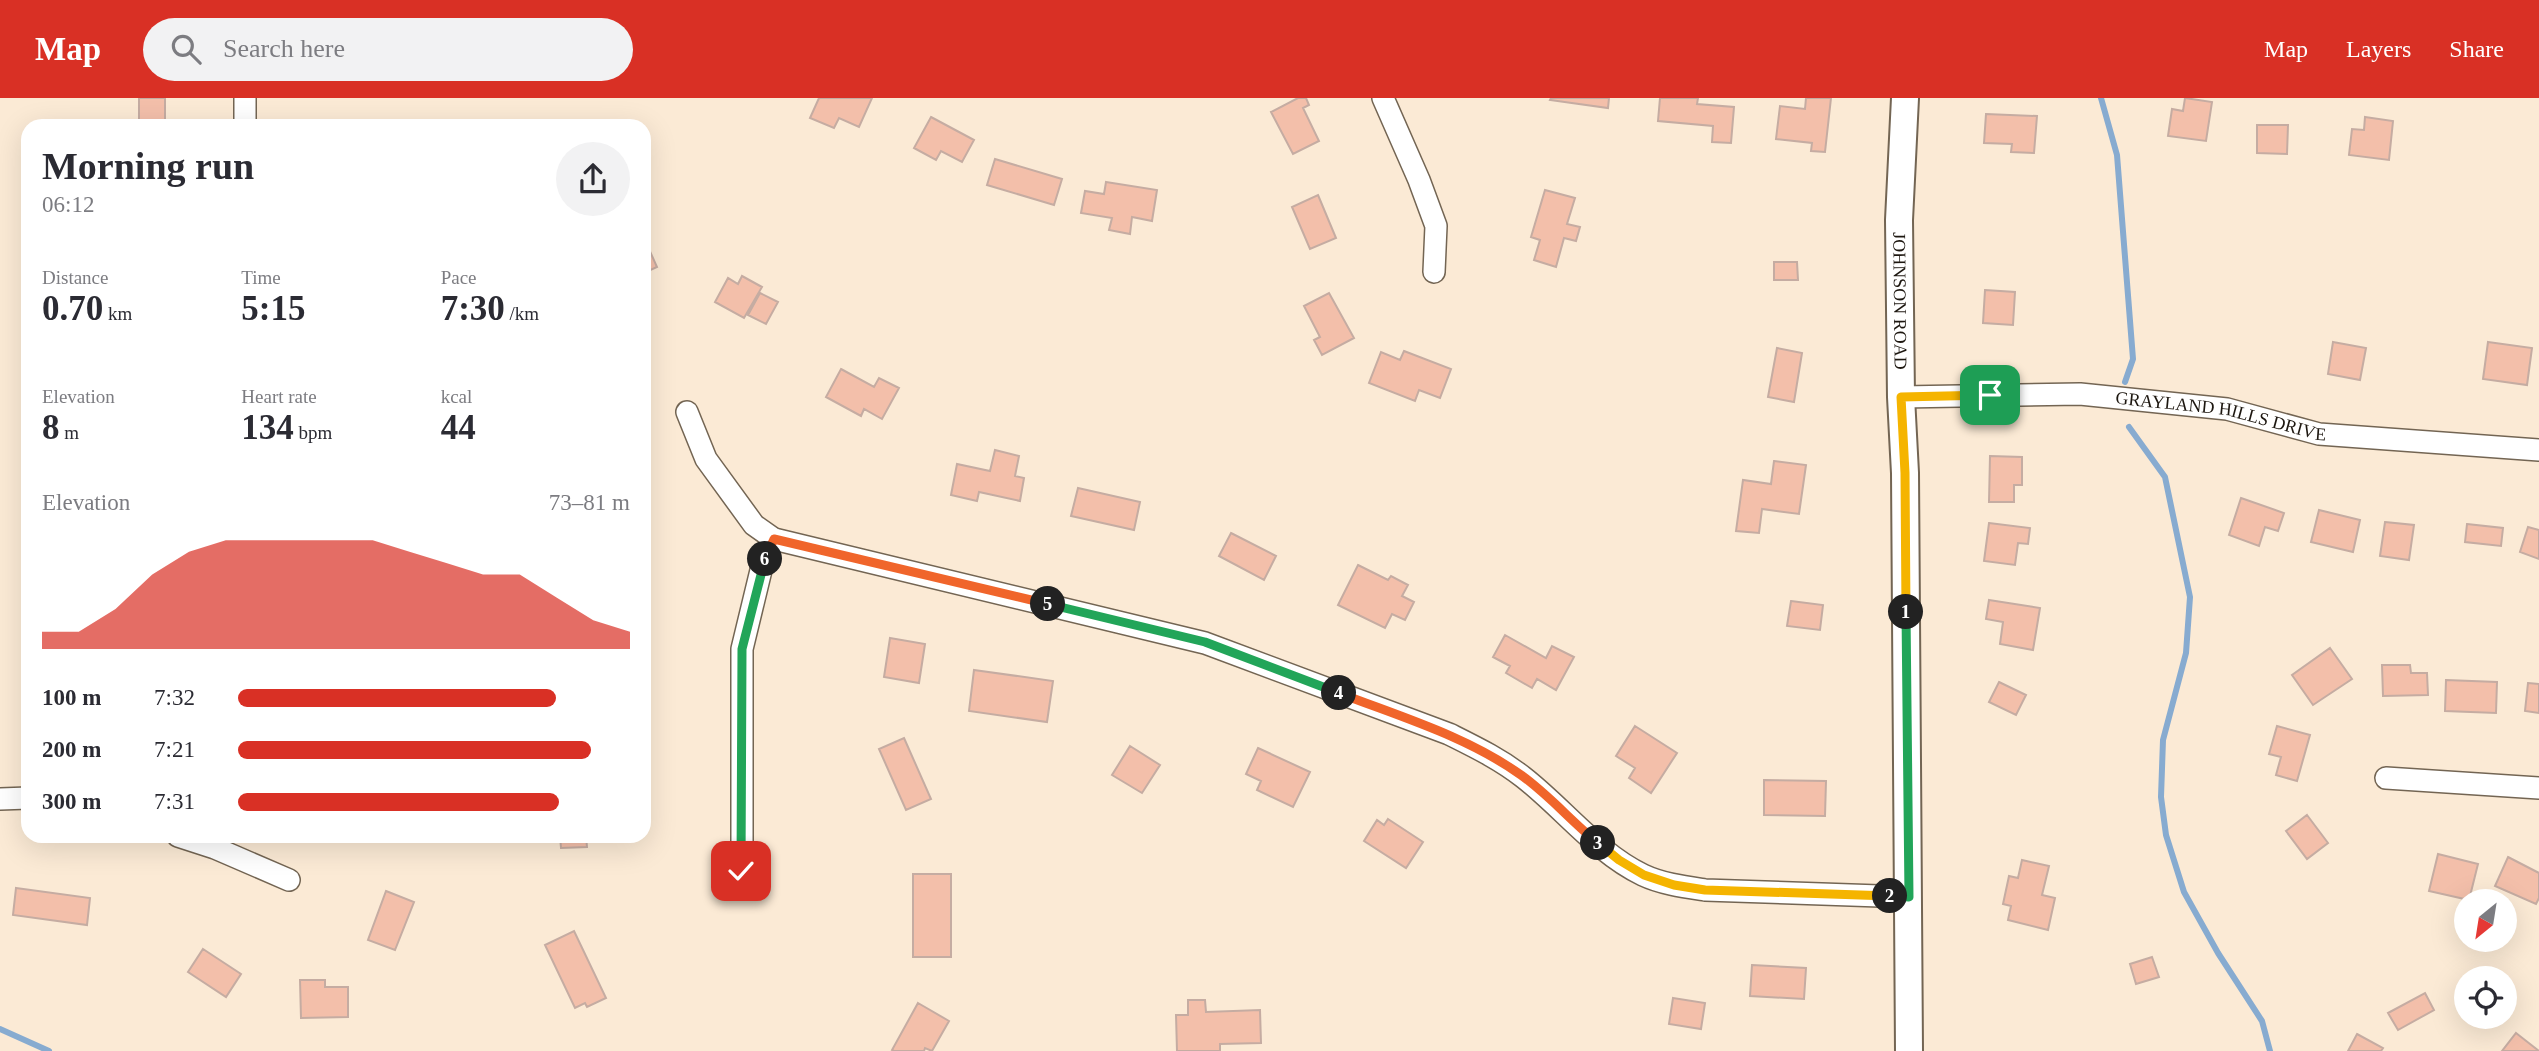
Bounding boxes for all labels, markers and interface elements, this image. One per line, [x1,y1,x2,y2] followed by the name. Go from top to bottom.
[143,18,633,81] search box
[167,30,205,68] icon: search
[35,31,101,67] text: Map
[223,34,345,63] text: Search here
[2264,36,2308,62] text: Map
[2346,36,2411,62] text: Layers
[2449,36,2504,62] text: Share
[556,142,630,216] button: share
[42,145,254,187] text: Morning run
[42,192,94,217] text: 06:12
[1889,232,1911,370] street label: JOHNSON ROAD
[42,267,108,288] text: Distance
[241,267,281,288] text: Time
[441,267,477,288] text: Pace
[42,289,103,328] text: 0.70
[241,289,305,328] text: 5:15
[441,289,505,328] text: 7:30
[103,303,132,324] text: km
[505,303,539,324] text: /km
[1960,365,2020,425] pin
[1971,376,2009,414] icon: arrive
[42,386,115,407] text: Elevation
[241,386,317,407] text: Heart rate
[441,386,472,407] text: kcal
[2115,388,2327,444] street label: GRAYLAND HILLS DRIVE
[42,408,60,447] text: 8
[241,408,294,447] text: 134
[441,408,476,447] text: 44
[60,422,79,443] text: m
[294,422,332,443] text: bpm
[42,490,130,515] text: Elevation
[549,490,630,515] text: 73–81 m
[748,542,782,576] pin: 6
[760,548,769,569] text: 6
[1030,587,1066,622] pin: 5
[1043,593,1052,614] text: 5
[1888,594,1924,630] pin: 1
[1901,601,1910,622] text: 1
[1322,676,1356,710] pin: 4
[1334,682,1343,703] text: 4
[42,685,101,710] text: 100 m
[154,685,195,710] text: 7:32
[42,737,101,762] text: 200 m
[154,737,195,762] text: 7:21
[42,789,101,814] text: 300 m
[154,789,195,814] text: 7:31
[1580,826,1616,860] pin: 3
[1593,832,1602,853] text: 3
[711,841,771,901] pin
[722,852,760,890] icon: check
[1872,878,1908,914] pin: 2
[1885,885,1894,906] text: 2
[2454,889,2516,952] north arrow
[2454,889,2517,1029] map controls
[2454,966,2517,1029] button: locate

